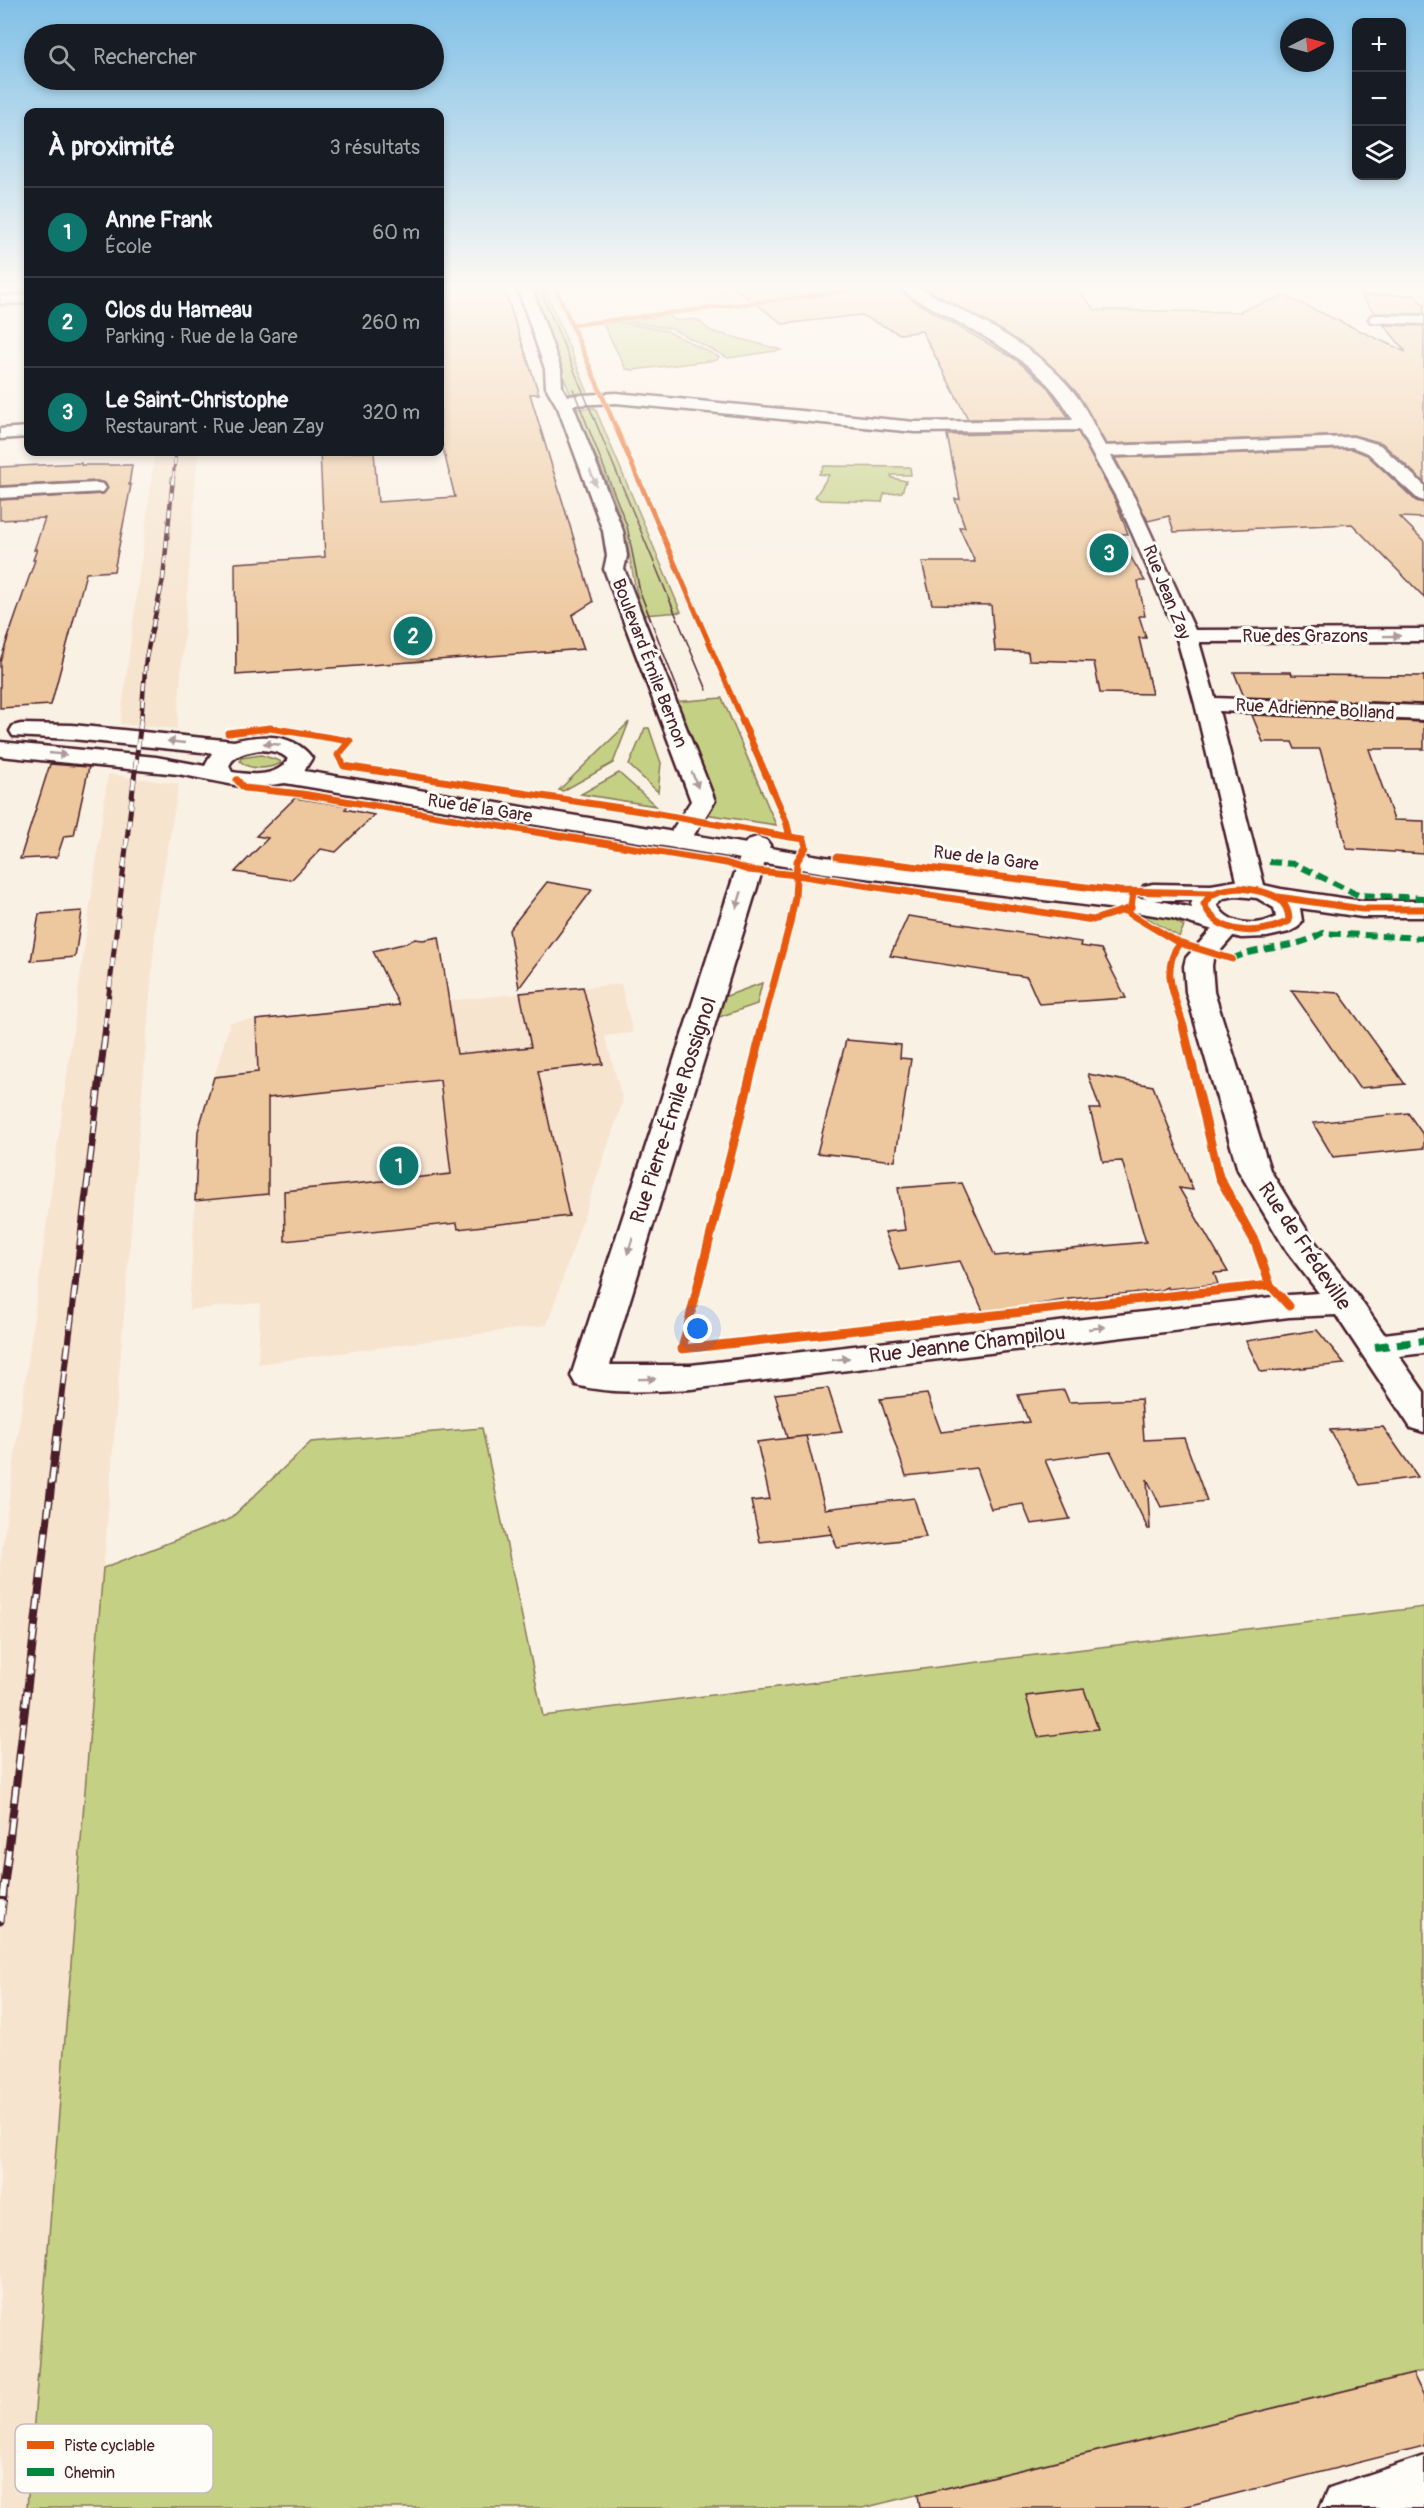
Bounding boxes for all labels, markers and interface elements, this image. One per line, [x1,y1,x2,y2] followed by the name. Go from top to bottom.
[1280,18,1334,72] north arrow
[1352,18,1406,180] map controls
[1352,18,1406,72] button: +
[24,24,444,90] search box
[45,41,78,74] icon: search
[93,43,197,71] text: Rechercher
[1352,72,1406,126] button: −
[1352,126,1406,180] button: layers
[48,131,175,163] text: À proximité
[330,135,420,160] text: 3 résultats
[105,206,212,234] text: Anne Frank
[64,220,71,245] text: 1
[373,220,420,245] text: 60 m
[105,234,152,259] text: École
[105,296,252,324] text: Clos du Hameau
[62,310,73,335] text: 2
[361,310,420,335] text: 260 m
[105,324,298,349] text: Parking · Rue de la Gare
[105,386,288,414] text: Le Saint-Christophe
[62,400,73,425] text: 3
[362,400,420,425] text: 320 m
[105,414,324,439] text: Restaurant · Rue Jean Zay
[589,469,598,487] one-way arrow
[1090,530,1128,576] pin: 3
[1137,542,1196,643] street label: Rue Jean Zay
[607,575,692,751] street label: Boulevard Émile Bernon
[394,614,432,658] pin: 2
[1242,625,1368,648] street label: Rue des Grazons
[1382,631,1401,641] one-way arrow
[1235,694,1395,725] street label: Rue Adrienne Bolland
[166,737,185,747] one-way arrow
[262,739,281,749] one-way arrow
[49,749,68,759] one-way arrow
[691,771,700,789] one-way arrow
[426,789,534,828] street label: Rue de la Gare
[932,841,1040,876] street label: Rue de la Gare
[734,891,743,909] one-way arrow
[624,994,723,1227] street label: Rue Pierre-Émile Rossignol
[380,1144,418,1188] pin: 1
[1252,1177,1358,1316] street label: Rue de Frédeville
[625,1237,634,1255] one-way arrow
[683,1314,712,1343] your location
[867,1319,1067,1370] street label: Rue Jeanne Champilou
[1088,1323,1107,1333] one-way arrow
[831,1354,850,1364] one-way arrow
[638,1374,657,1384] one-way arrow
[15,2424,213,2493] legend
[64,2436,155,2456] text: Piste cyclable
[64,2463,115,2483] text: Chemin

